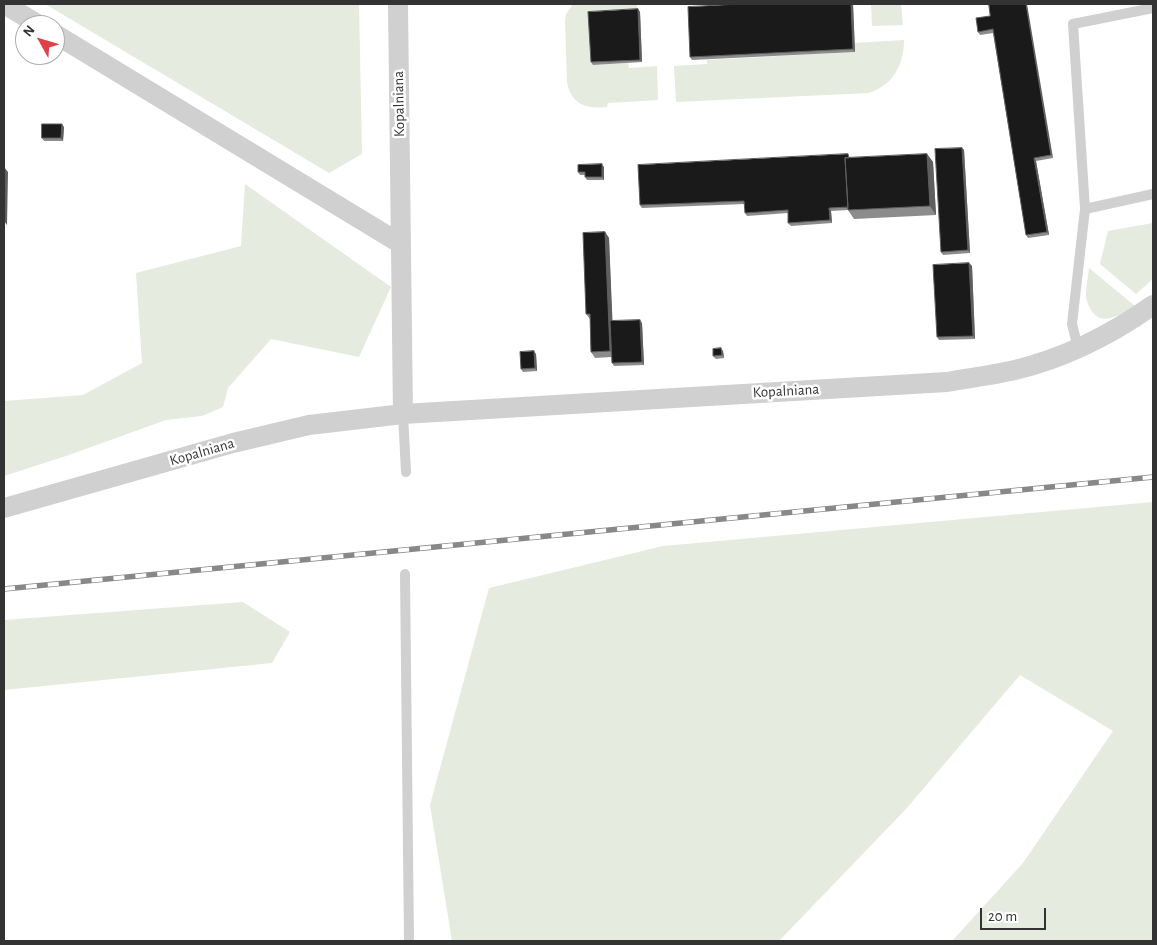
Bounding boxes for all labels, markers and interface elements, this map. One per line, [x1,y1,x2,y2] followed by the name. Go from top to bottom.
[15,15,65,65] north arrow
[21,23,38,39] text: N
[389,71,409,137] street label: Kopalniana
[752,380,820,402] street label: Kopalniana
[168,434,236,470] street label: Kopalniana
[982,898,1048,930] scale bar
[988,909,1017,924] text: 20 m

